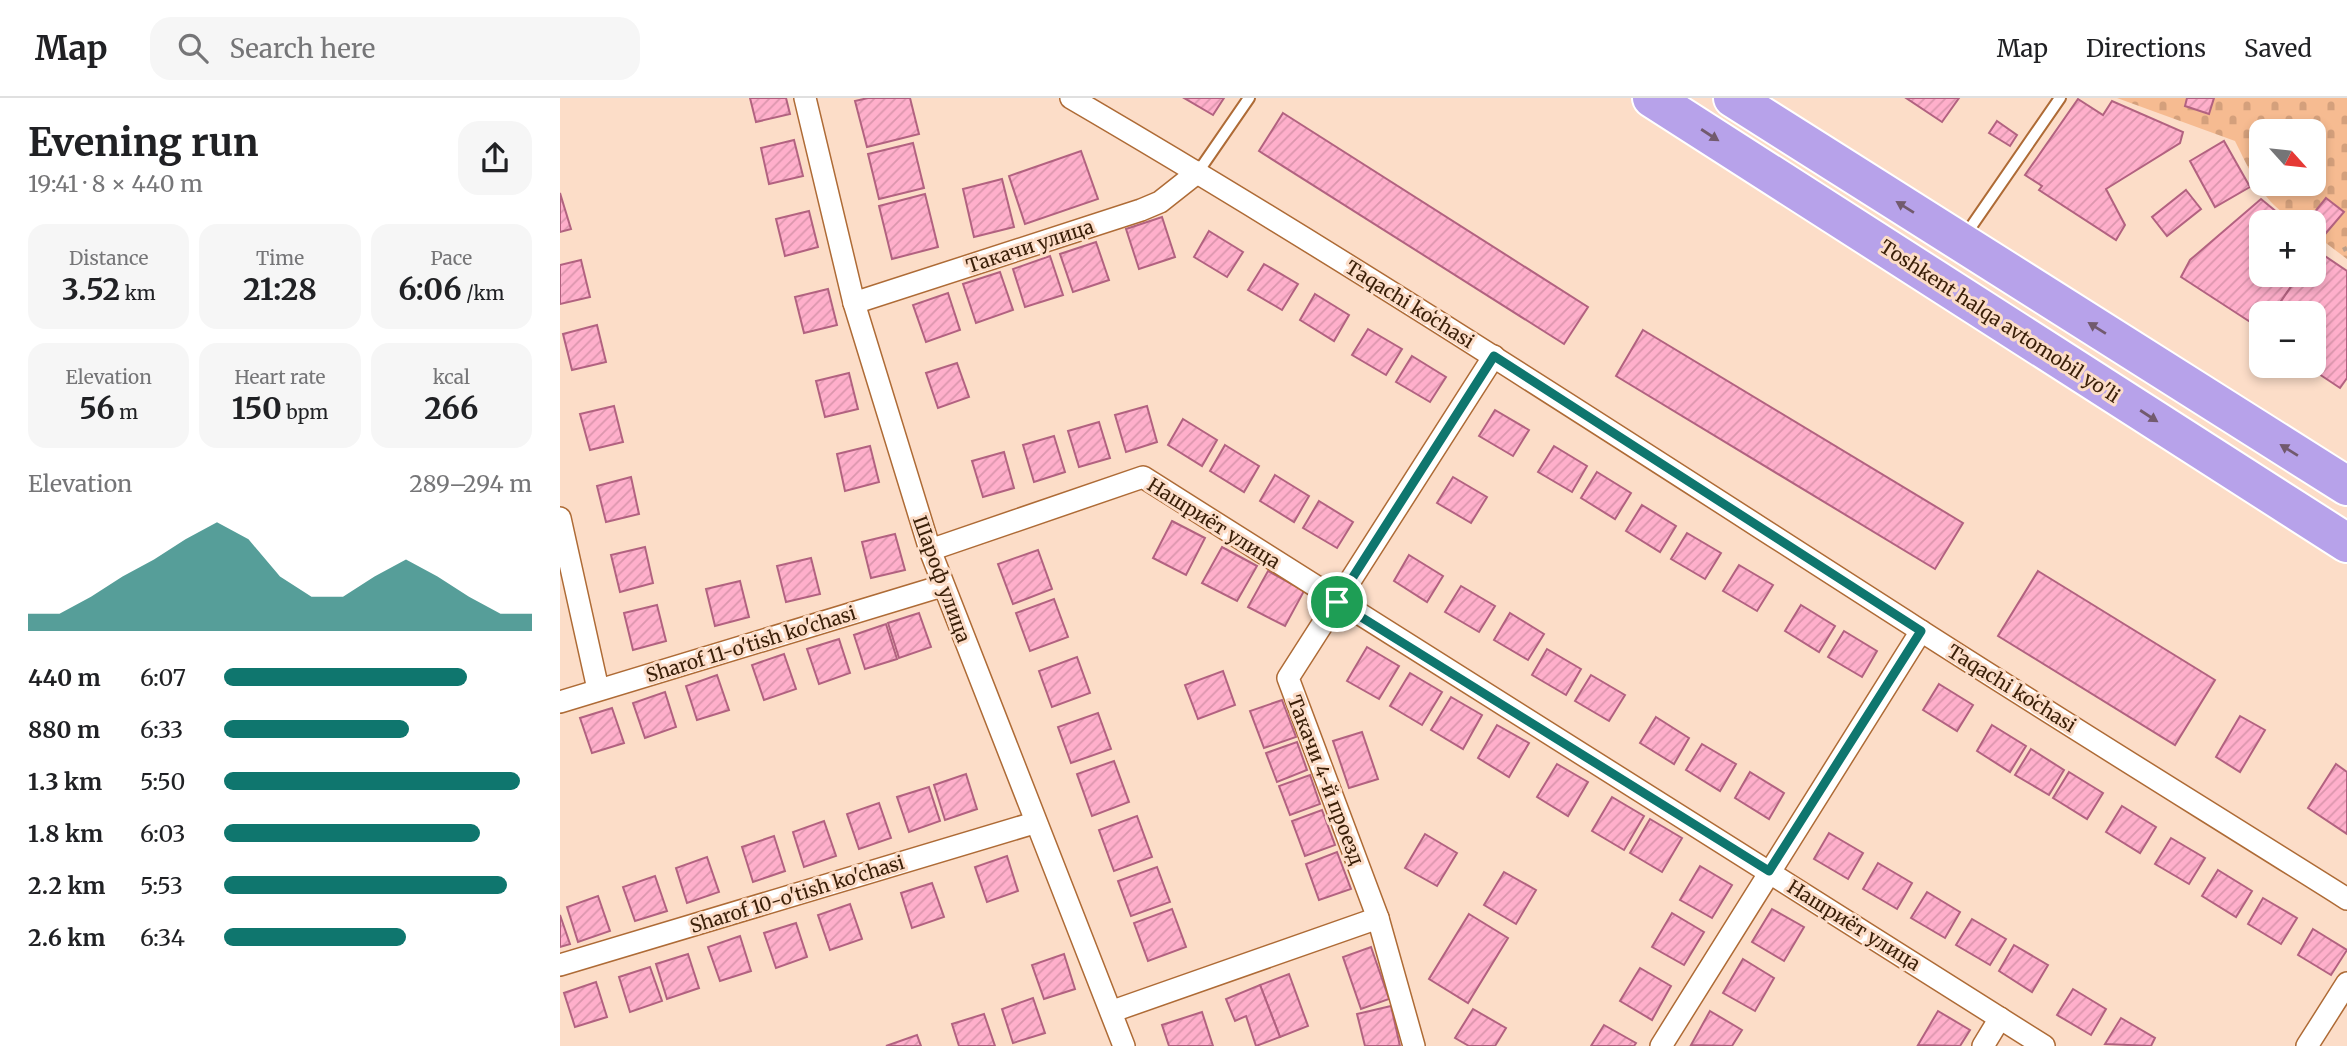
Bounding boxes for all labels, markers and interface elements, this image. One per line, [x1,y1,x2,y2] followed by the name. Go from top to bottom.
[150,17,640,80] search box
[35,28,108,69] text: Map
[174,29,212,67] icon: search
[230,32,375,65] text: Search here
[1997,33,2048,64] text: Map
[2086,33,2206,64] text: Directions
[2244,33,2312,64] text: Saved
[28,119,259,166] text: Evening run
[2249,119,2326,196] north arrow
[2249,119,2326,378] map controls
[458,121,532,195] button: share
[1700,128,1720,141] one-way arrow
[28,169,203,198] text: 19:41 · 8 × 440 m
[1895,200,1914,213] one-way arrow
[2249,210,2326,287] button: +
[963,214,1097,278] street label: Такачи улица
[1875,234,2125,408] street label: Toshkent halqa avtomobil yo'li
[69,246,148,270] text: Distance
[256,246,304,270] text: Time
[431,246,472,270] text: Pace
[1341,255,1479,353] street label: Taqachi koʻchasi
[62,270,120,308] text: 3.52
[243,270,317,308] text: 21:28
[398,270,462,308] text: 6:06
[120,281,156,305] text: km
[462,281,504,305] text: /km
[2249,301,2326,378] button: −
[2087,322,2107,335] one-way arrow
[66,365,152,389] text: Elevation
[235,365,325,389] text: Heart rate
[433,365,470,389] text: kcal
[79,389,115,427] text: 56
[232,389,282,427] text: 150
[424,389,478,427] text: 266
[115,400,138,424] text: m
[282,400,328,424] text: bpm
[2139,410,2159,423] one-way arrow
[2280,443,2299,456] one-way arrow
[28,469,132,498] text: Elevation
[409,469,532,498] text: 289–294 m
[1143,472,1285,574] street label: Нашриёт улица
[908,512,976,646] street label: Шароф улица
[1307,572,1367,632] pin
[1318,583,1356,621] icon: arrive
[643,601,859,687] street label: Sharof 11-o'tish ko'chasi
[1943,639,2081,737] street label: Taqachi koʻchasi
[28,663,101,692] text: 440 m
[140,663,186,692] text: 6:07
[1283,692,1370,868] street label: Такачи 4-й проезд
[28,715,100,744] text: 880 m
[140,715,183,744] text: 6:33
[28,767,102,796] text: 1.3 km
[140,767,185,796] text: 5:50
[28,819,103,848] text: 1.8 km
[140,819,185,848] text: 6:03
[687,850,907,938] street label: Sharof 10-o'tish ko'chasi
[28,871,106,900] text: 2.2 km
[140,871,183,900] text: 5:53
[1783,874,1925,976] street label: Нашриёт улица
[28,923,105,952] text: 2.6 km
[140,923,185,952] text: 6:34

